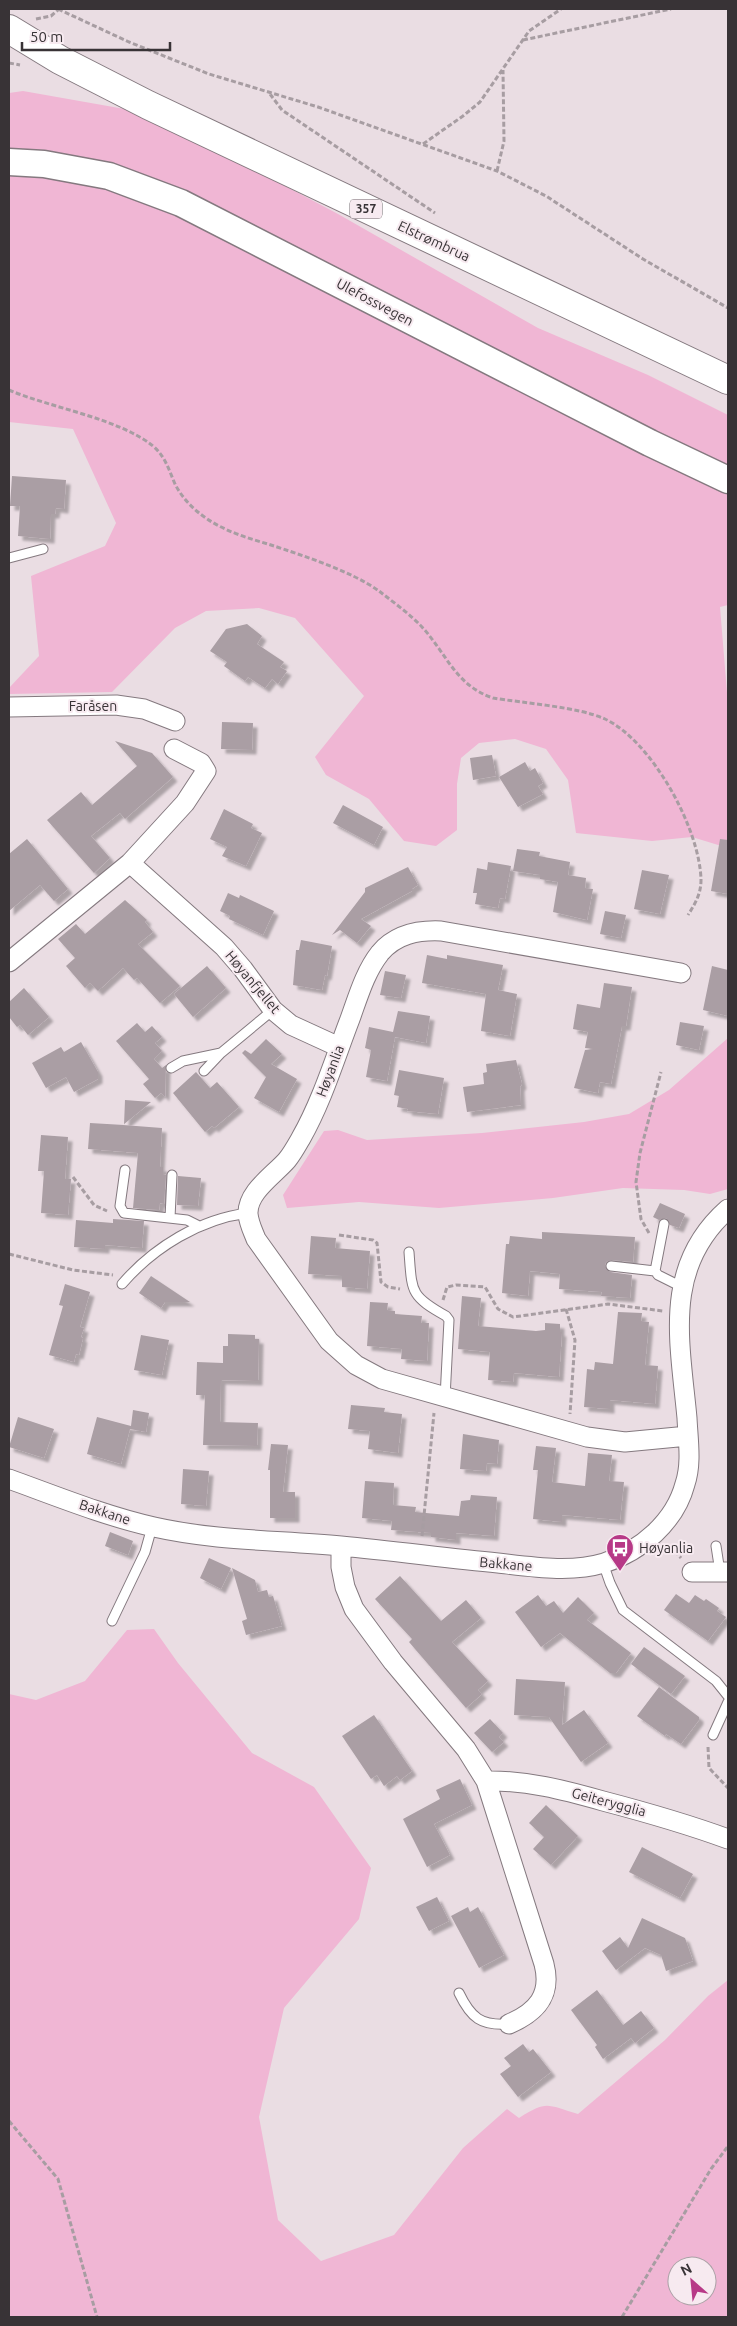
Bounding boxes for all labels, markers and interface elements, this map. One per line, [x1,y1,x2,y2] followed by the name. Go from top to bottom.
[22,20,170,52] scale bar
[30,28,63,45] text: 50 m
[350,200,382,218] road number: 357
[396,217,472,265] street label: Elstrømbrua
[334,275,416,329] street label: Ulefossvegen
[69,698,117,714] street label: Faråsen
[222,947,284,1017] street label: Høyanfjellet
[313,1043,347,1099] street label: Høyanlia
[77,1496,133,1528] street label: Bakkane
[605,1533,635,1572] bus stop icon: Høyanlia
[639,1540,693,1556] place label: Høyanlia
[479,1554,533,1574] street label: Bakkane
[570,1784,648,1820] street label: Geiterygglia
[667,2256,717,2306] north arrow
[678,2260,694,2279] text: N

